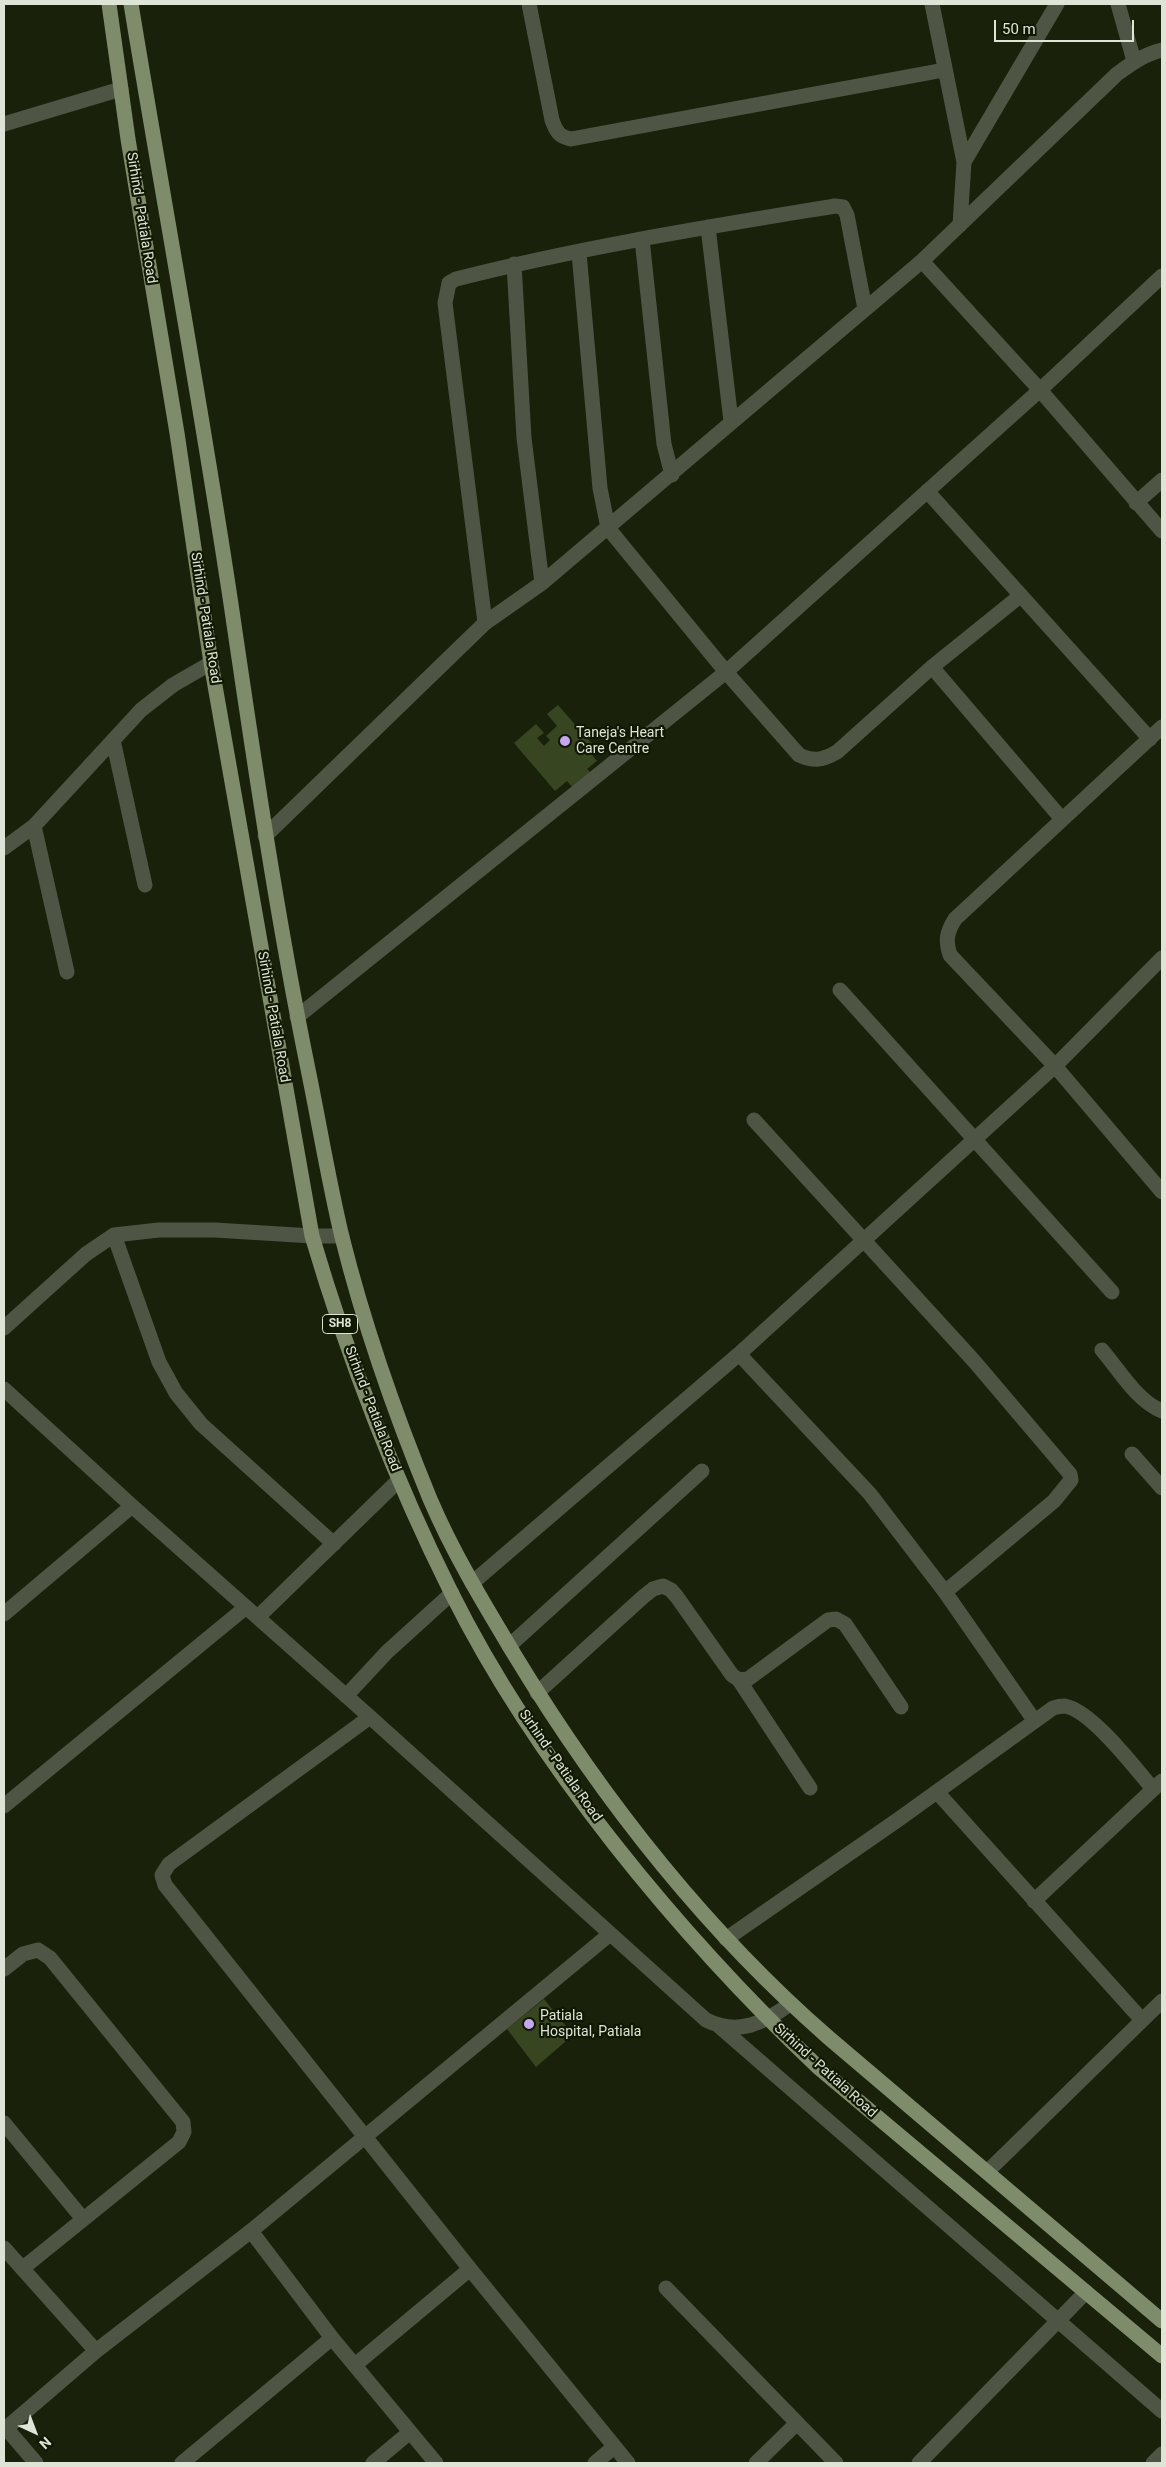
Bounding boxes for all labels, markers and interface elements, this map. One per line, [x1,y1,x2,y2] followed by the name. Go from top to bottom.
[996,10,1136,42] scale bar
[1002,20,1036,38] text: 50 m
[122,151,160,285] street label: Sirhind - Patiala Road
[186,551,224,685] street label: Sirhind - Patiala Road
[576,725,664,758] place label: Taneja's Heart Care Centre
[558,734,572,748] marker: Taneja's Heart Care Centre
[253,950,293,1084] street label: Sirhind - Patiala Road
[322,1315,358,1334] road number: SH8
[340,1344,404,1474] street label: Sirhind - Patiala Road
[515,1707,605,1825] street label: Sirhind - Patiala Road
[540,2008,641,2040] place label: Patiala Hospital, Patiala
[522,2017,536,2031] marker: Patiala Hospital, Patiala
[770,2020,880,2122] street label: Sirhind - Patiala Road
[10,2407,60,2457] north arrow
[36,2434,54,2452] text: N

